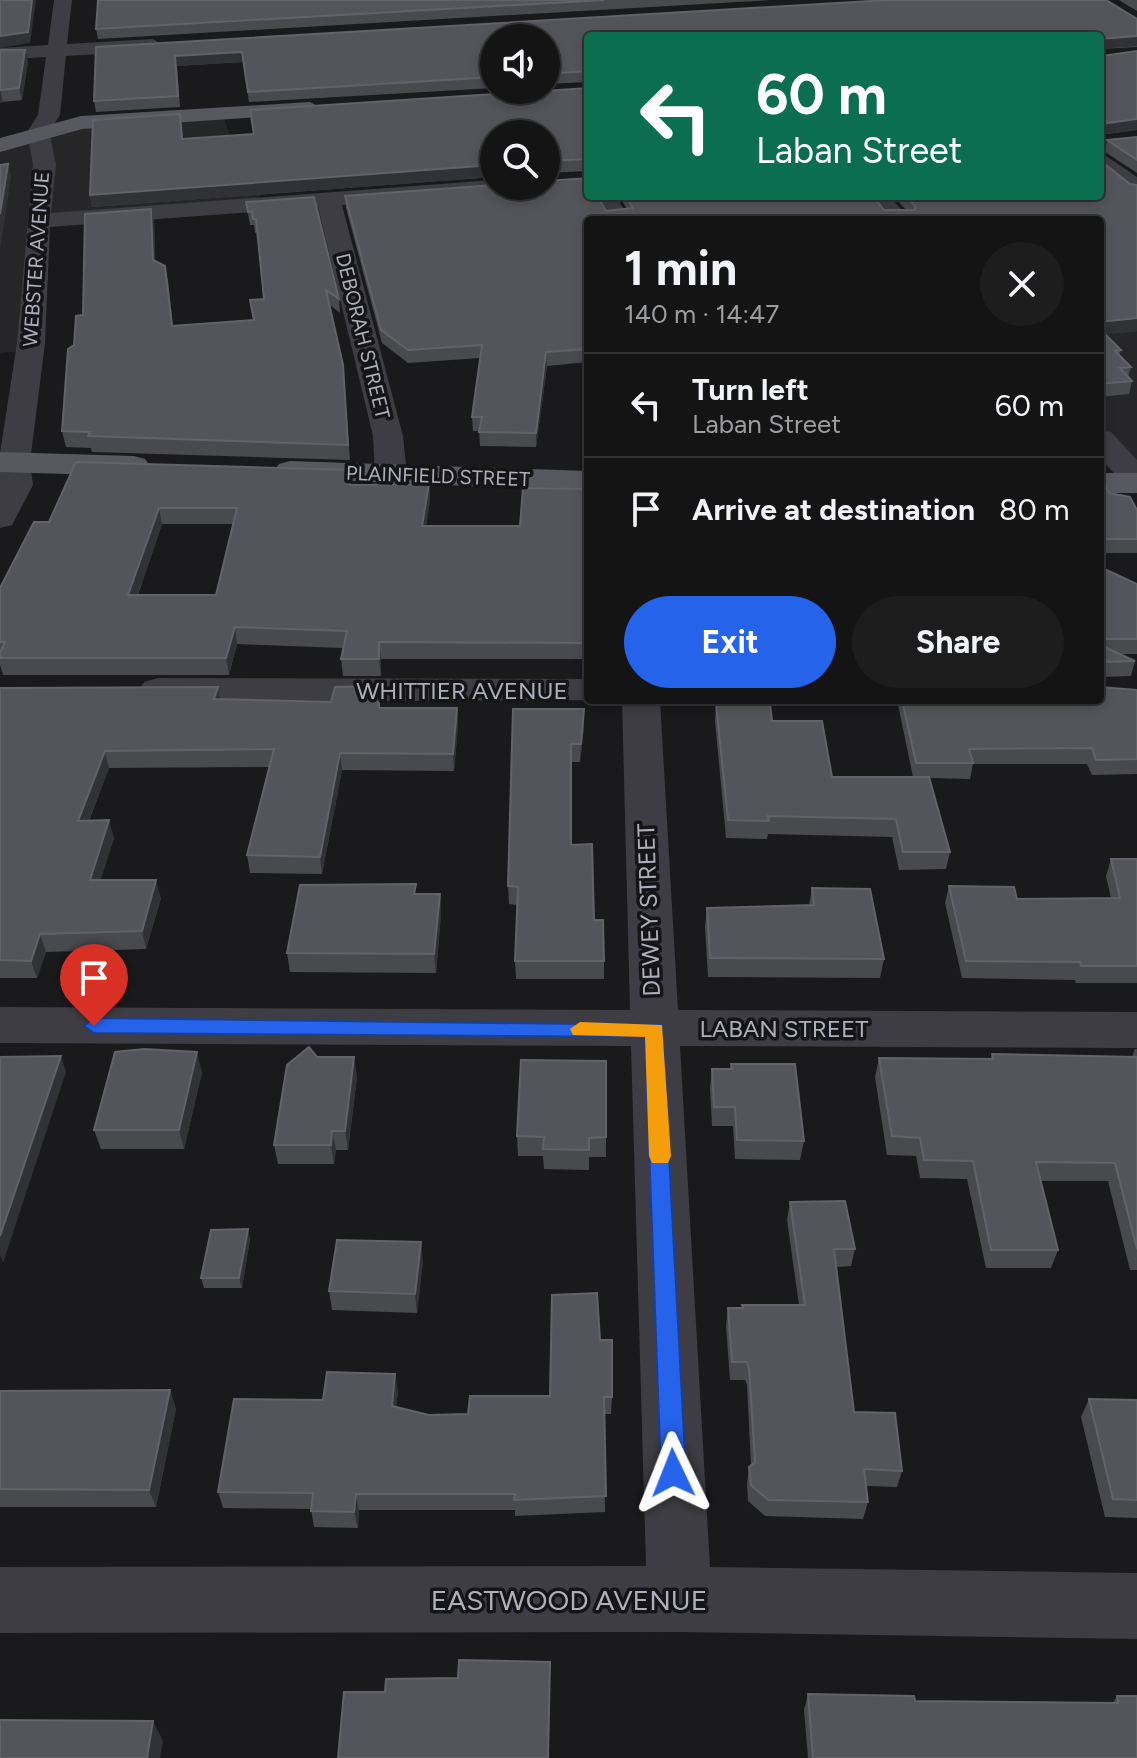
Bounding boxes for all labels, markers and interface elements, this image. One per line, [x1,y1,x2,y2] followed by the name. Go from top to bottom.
[480,24,560,200] map controls
[480,24,560,104] button: sound
[756,61,887,128] text: 60 m
[624,64,728,168] icon: left
[480,120,560,200] button: search
[756,129,962,172] text: Laban Street
[18,171,54,347] street label: WEBSTER AVENUE
[624,239,737,297] text: 1 min
[980,242,1064,326] button: close
[331,251,395,421] street label: DEBORAH STREET
[624,298,779,330] text: 140 m · 14:47
[692,371,809,408] text: Turn left
[624,383,668,427] icon: left
[995,387,1064,424] text: 60 m
[692,408,841,440] text: Laban Street
[346,461,530,491] street label: PLAINFIELD STREET
[624,487,668,531] icon: arrive
[692,491,975,528] text: Arrive at destination
[999,491,1070,528] text: 80 m
[624,596,836,688] button: Exit
[852,596,1064,688] button: Share
[356,676,568,705] street label: WHITTIER AVENUE
[631,823,666,997] street label: DEWEY STREET
[60,944,128,1026] pin
[72,956,116,1000] icon: arrive
[700,1014,868,1043] street label: LABAN STREET
[631,1431,715,1515] position arrow
[431,1583,707,1617] street label: EASTWOOD AVENUE

